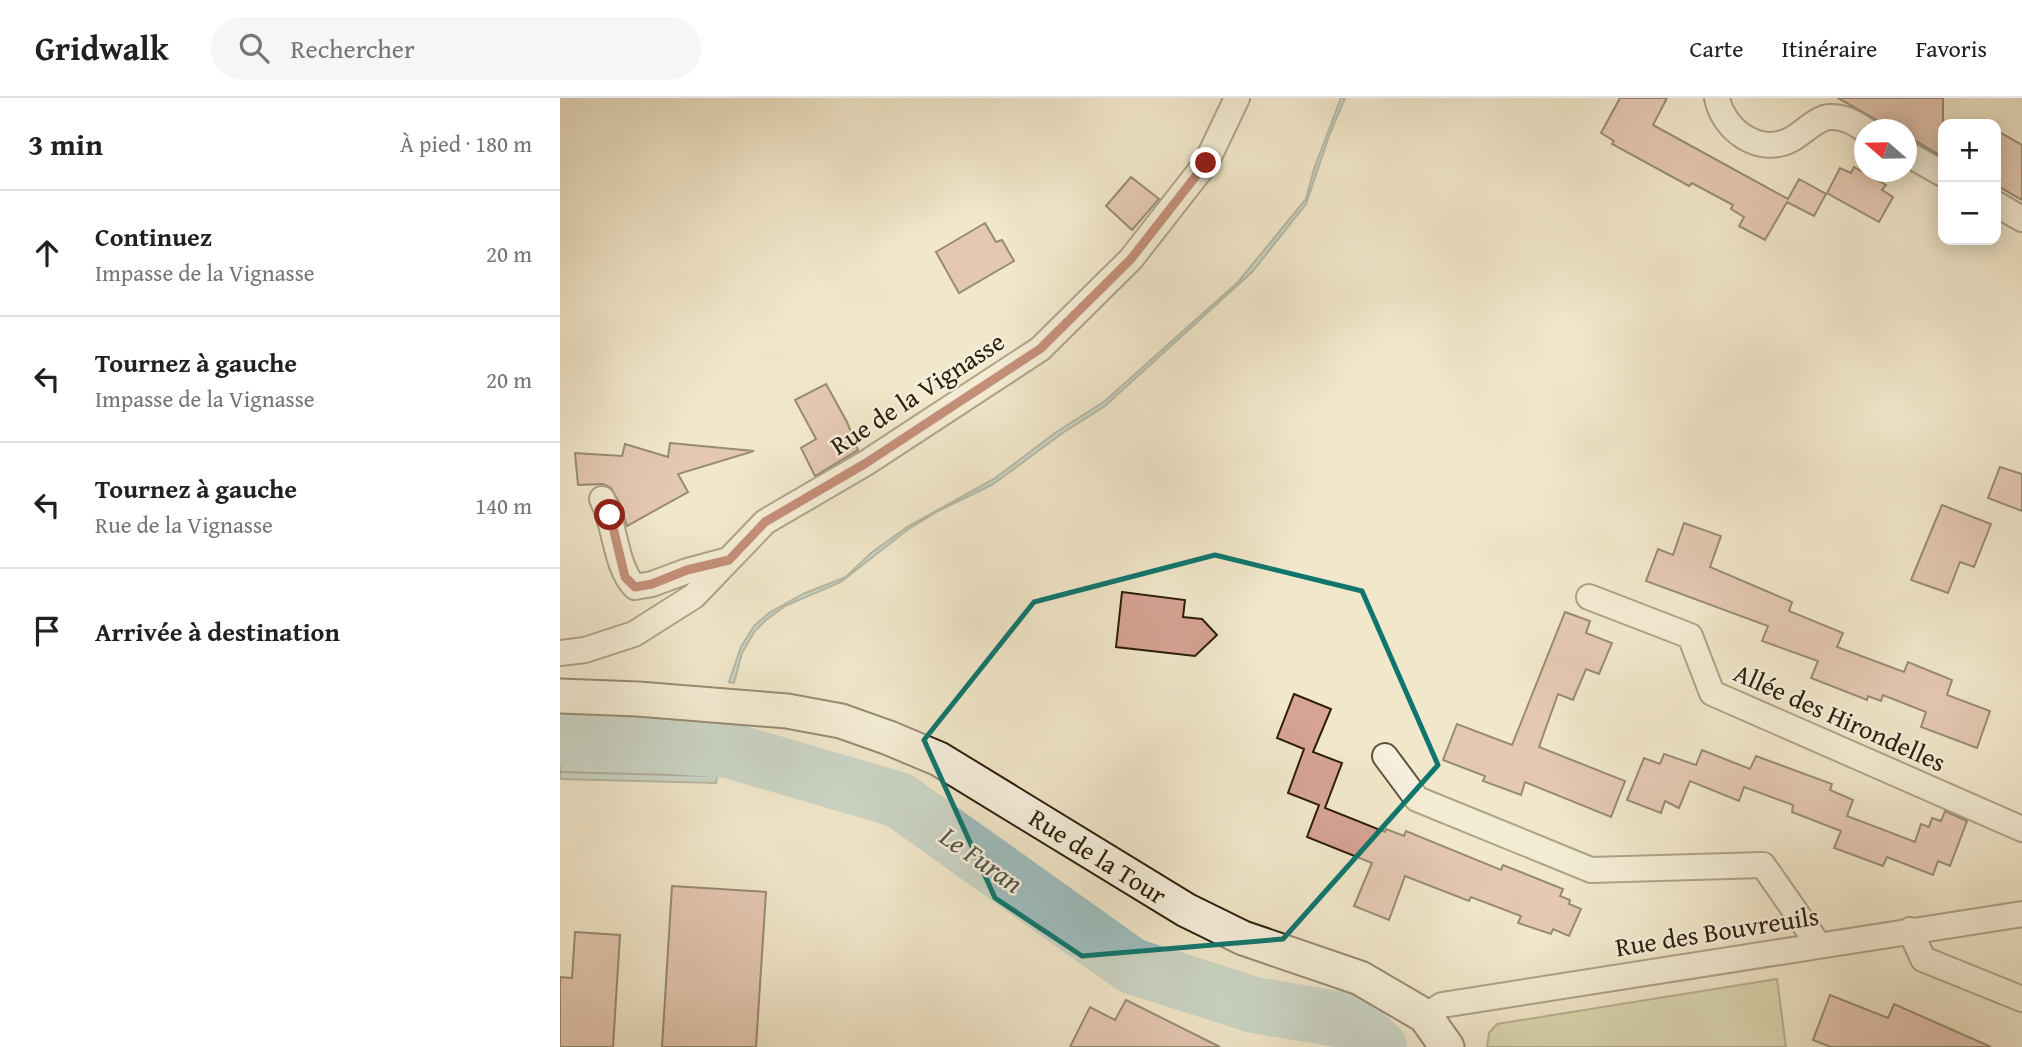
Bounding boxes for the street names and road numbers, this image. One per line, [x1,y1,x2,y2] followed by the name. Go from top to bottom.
[822,322,1012,464] street label: Rue de la Vignasse
[1728,653,1952,781] street label: Allée des Hirondelles
[1022,798,1175,914] street label: Rue de la Tour
[1612,896,1822,966] street label: Rue des Bouvreuils

